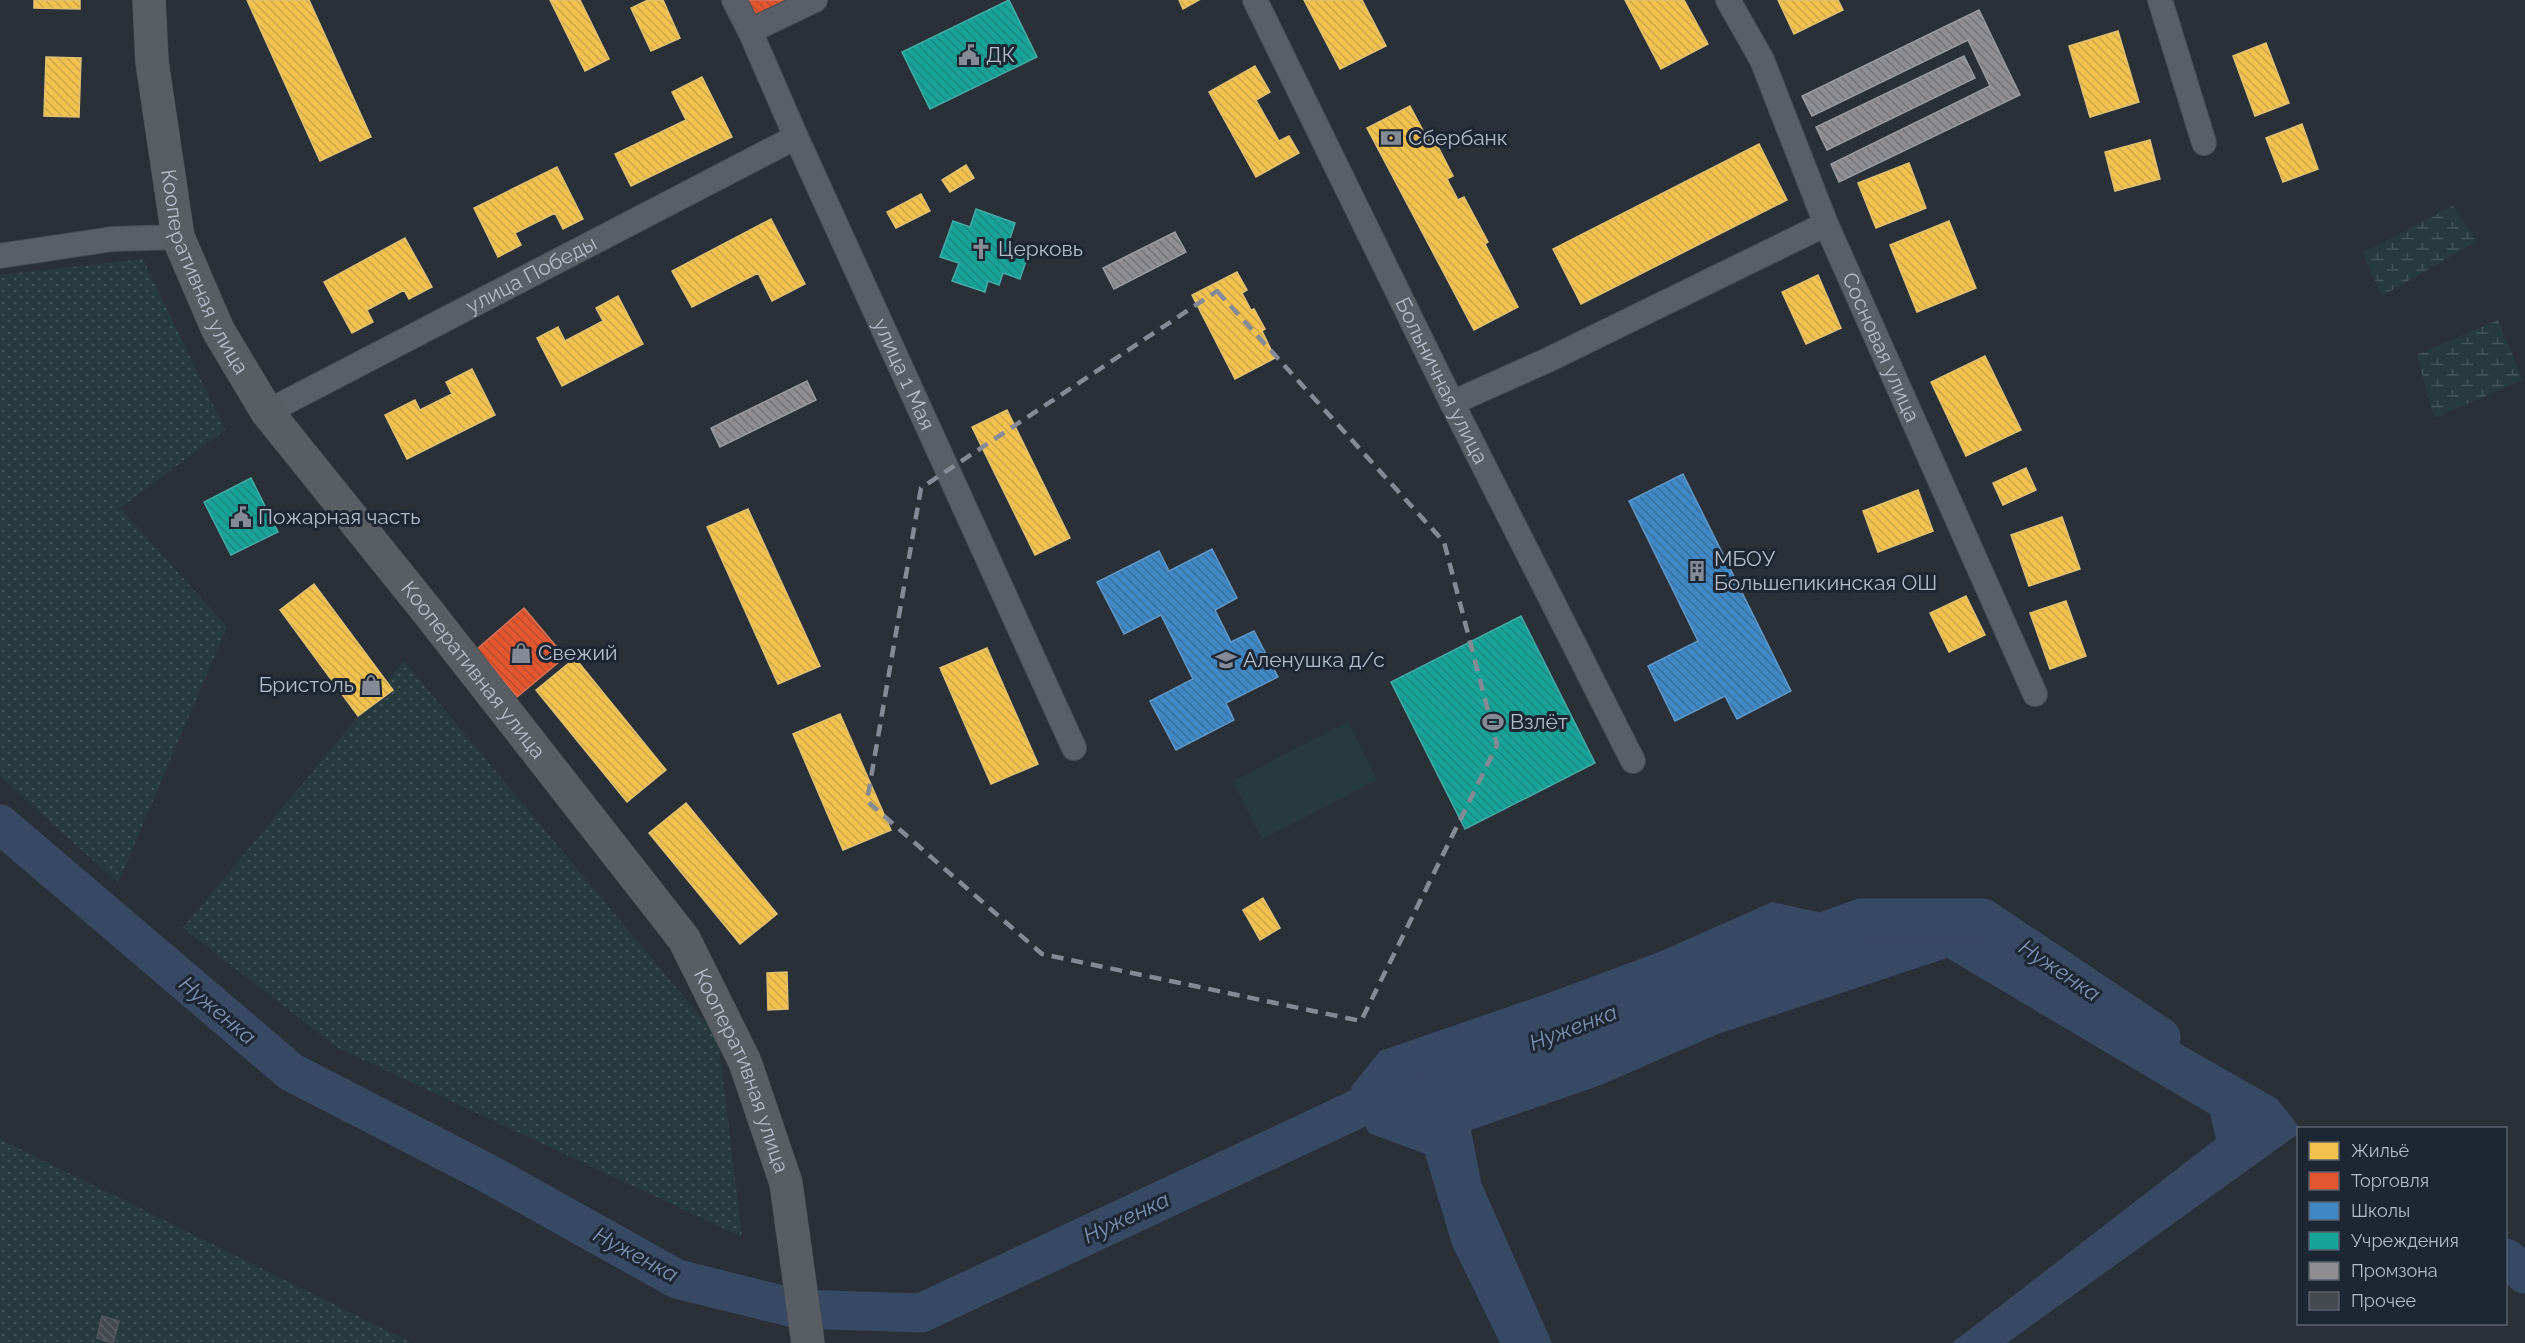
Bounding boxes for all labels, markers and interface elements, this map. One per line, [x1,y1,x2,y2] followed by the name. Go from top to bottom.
[986,42,1015,67] place label: ДК
[957,43,981,67] public building icon: ДК
[1408,125,1508,150] place label: Сбербанк
[1379,126,1403,150] bank icon: Сбербанк
[156,167,254,378] street label: Кооперативная улица
[462,230,601,318] street label: улица Победы
[998,236,1083,261] place label: Церковь
[969,237,993,261] church icon: Церковь
[1837,268,1925,426] street label: Сосновая улица
[1390,293,1494,468] street label: Больничная улица
[868,314,941,434] street label: улица 1 Мая
[258,504,420,529] place label: Пожарная часть
[229,505,253,529] public building icon: Пожарная часть
[1714,546,1937,595] place label: МБОУ Большепикинская ОШ
[1685,559,1709,583] building icon: МБОУ Большепикинская ОШ
[396,576,551,763] street label: Кооперативная улица
[538,640,618,665] place label: Свежий
[509,641,533,665] shop icon: Свежий
[1243,647,1385,672] place label: Аленушка д/с
[1214,648,1238,672] school or university icon: Аленушка д/с
[259,672,354,697] place label: Бристоль
[359,673,383,697] shop icon: Бристоль
[1510,709,1568,734] place label: Взлёт
[1481,710,1505,734] sports icon: Взлёт
[2015,934,2105,1006] water label: Нуженка
[689,964,795,1176] street label: Кооперативная улица
[174,971,262,1049] water label: Нуженка
[1525,998,1621,1056] water label: Нуженка
[2297,1127,2507,1325] legend
[2351,1140,2409,1161] text: Жильё
[2351,1170,2429,1191] text: Торговля
[1079,1186,1173,1248] water label: Нуженка
[2351,1200,2410,1221] text: Школы
[589,1221,683,1287] water label: Нуженка
[2351,1230,2459,1251] text: Учреждения
[2351,1260,2438,1281] text: Промзона
[2351,1290,2417,1311] text: Прочее

